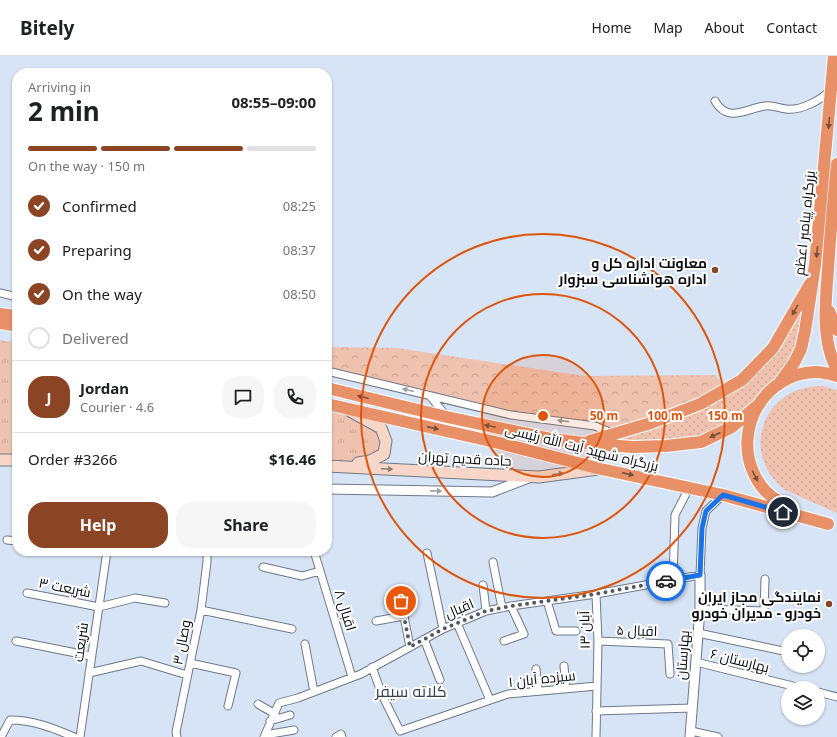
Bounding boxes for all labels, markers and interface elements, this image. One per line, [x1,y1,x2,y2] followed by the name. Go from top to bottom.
[20,15,74,41] text: Bitely
[592,18,631,37] text: Home
[653,18,683,37] text: Map
[705,18,744,37] text: About
[766,18,817,37] text: Contact
[28,78,91,96] text: Arriving in
[231,92,316,112] text: 08:55–09:00
[28,93,100,129] text: 2 min
[825,117,832,129] one-way arrow
[28,157,145,175] text: On the way · 150 m
[789,170,820,277] street label: بزرگراه پیامبر اعظم
[28,195,50,217] icon: check
[62,196,137,216] text: Confirmed
[283,197,316,215] text: 08:25
[28,239,50,261] icon: check
[62,240,132,260] text: Preparing
[283,241,316,259] text: 08:37
[813,246,820,258] one-way arrow
[558,253,707,288] place label: معاونت اداره کل و اداره هواشناسی سبزوار
[710,265,720,275] marker: معاونت اداره کل و اداره هواشناسی سبزوار
[28,283,50,305] icon: check
[62,284,142,304] text: On the way
[283,285,316,303] text: 08:50
[792,304,799,316] one-way arrow
[62,328,129,348] text: Delivered
[222,376,264,418] button: chat
[274,376,316,418] button: phone
[80,378,129,398] text: Jordan
[47,387,51,407] text: J
[402,387,415,393] one-way arrow
[357,393,370,399] one-way arrow
[80,398,154,416] text: Courier · 4.6
[590,407,618,424] text: 50 m
[647,407,683,424] text: 100 m
[707,407,743,424] text: 150 m
[536,409,550,423] centre of rings
[557,418,569,424] one-way arrow
[503,419,661,475] street label: بزرگراه شهید آیت الله رئیسی
[484,423,496,429] one-way arrow
[427,425,440,431] one-way arrow
[708,433,720,439] one-way arrow
[418,446,512,471] street label: جاده قدیم تهران
[28,449,117,469] text: Order #3266
[269,449,316,469] text: $16.46
[381,466,394,472] one-way arrow
[752,470,759,482] one-way arrow
[552,471,564,477] one-way arrow
[622,472,634,478] one-way arrow
[430,488,443,494] one-way arrow
[766,495,800,529] pin
[772,501,794,523] icon: home
[28,502,168,548] button: Help
[176,502,316,548] button: Share
[646,561,686,601] courier
[655,570,677,592] icon: car
[37,573,93,601] street label: شریعت ۳
[384,584,418,618] pin
[331,587,361,633] street label: اقبال ۸
[692,587,821,622] place label: نمایندگی مجاز ایران خودرو - مدیران خودرو
[390,590,412,612] icon: bag
[442,593,476,623] street label: اقبال
[824,599,834,609] marker: نمایندگی مجاز ایران خودرو - مدیران خودرو
[574,610,594,649] street label: ۱۳ آبان
[167,618,195,666] street label: وصال ۳
[616,620,658,640] street label: اقبال ۵
[68,621,92,663] street label: شریعت
[671,629,693,681] street label: بهارستان
[781,629,825,725] map controls
[781,629,825,673] button: locate
[708,643,772,677] street label: بهارستان ۶
[507,665,577,691] street label: سیزده آبان ۱
[374,680,447,702] district label: کلاته سیفر
[781,681,825,725] button: layers

